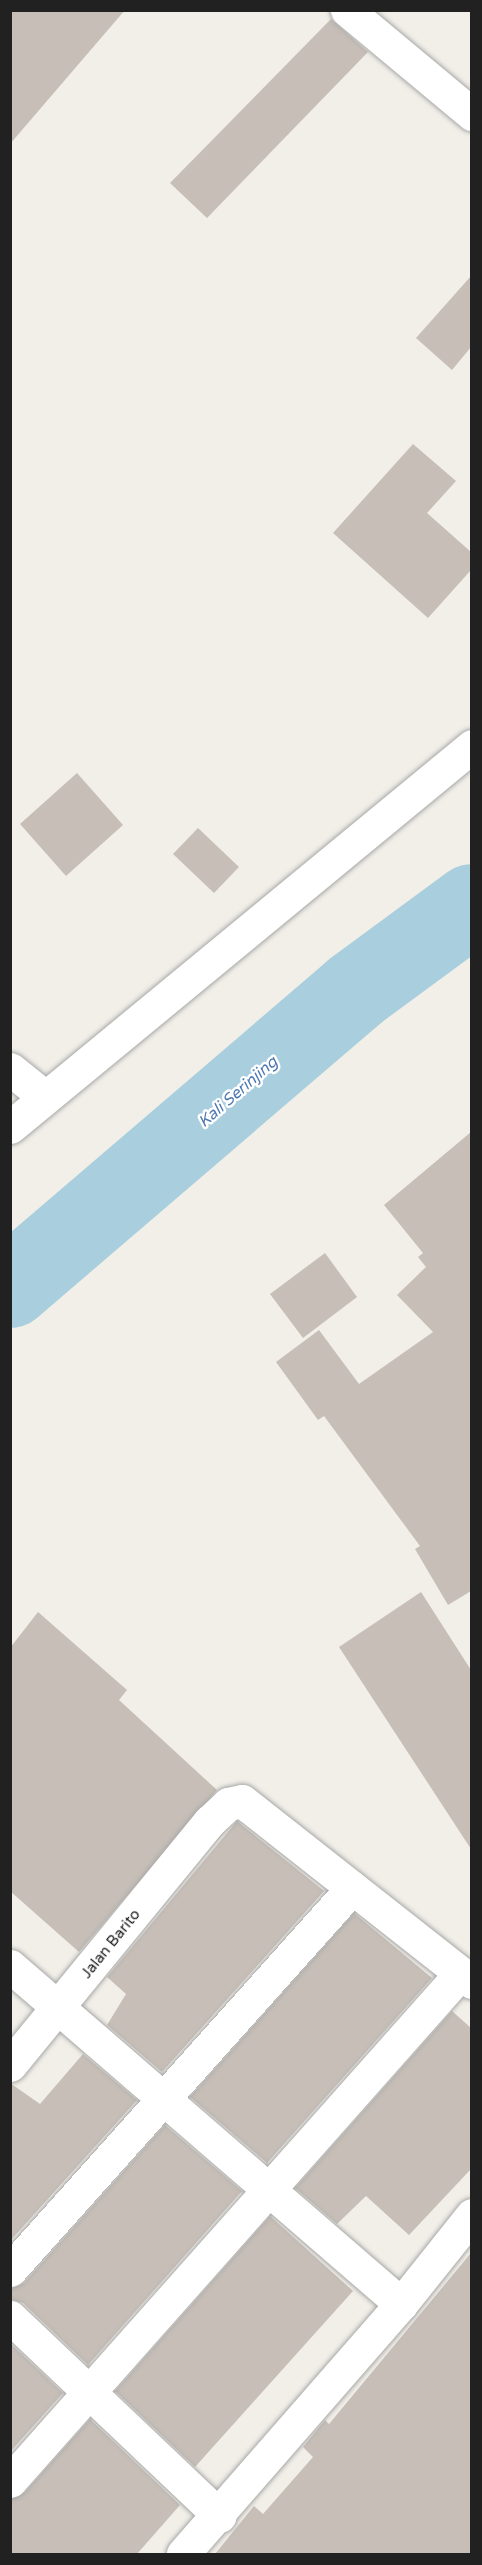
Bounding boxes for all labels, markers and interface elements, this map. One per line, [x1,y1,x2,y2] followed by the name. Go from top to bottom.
[195,1052,281,1132] water label: Kali Serinjing
[78,1906,144,1982] street label: Jalan Barito

